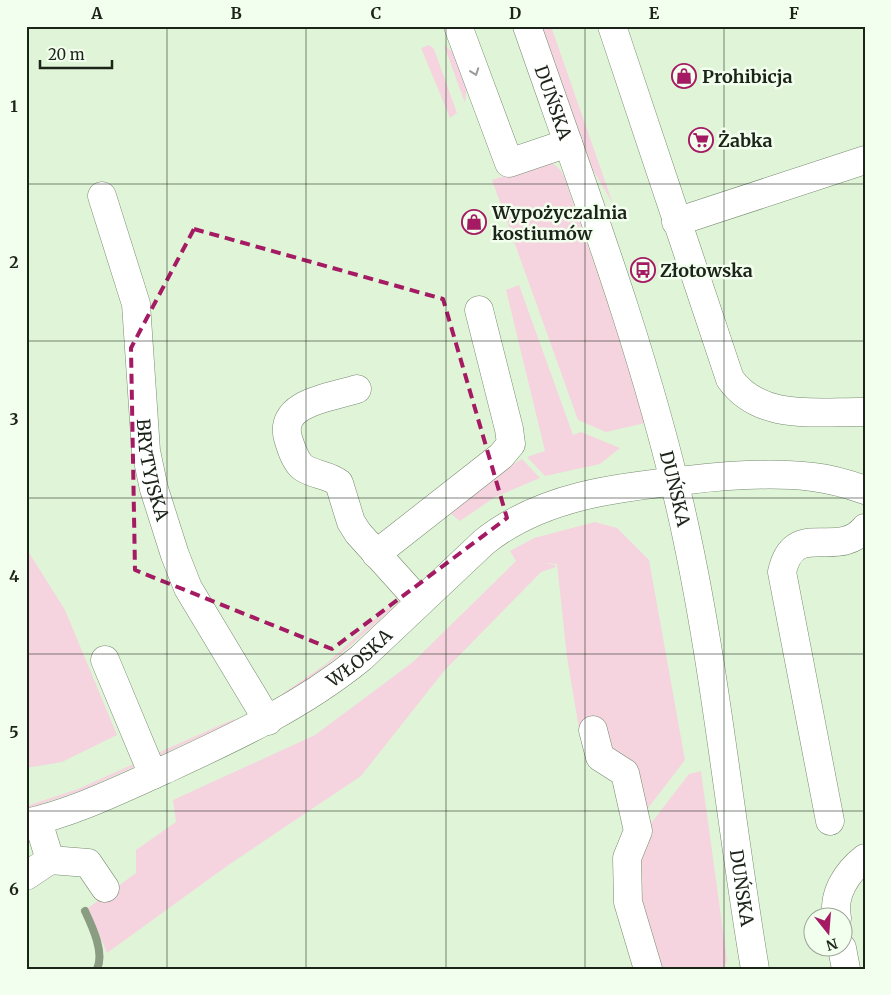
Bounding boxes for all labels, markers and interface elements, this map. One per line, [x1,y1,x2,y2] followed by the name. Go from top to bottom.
[90,3,103,23] text: A
[230,3,242,23] text: B
[371,3,381,23] text: C
[509,3,521,23] text: D
[649,3,660,23] text: E
[789,3,799,23] text: F
[40,38,112,70] scale bar
[48,45,85,64] text: 20 m
[530,62,578,143] street label: DUŃSKA
[671,63,697,89] shop icon: Prohibicja
[702,65,793,88] place label: Prohibicja
[469,67,479,76] one-way arrow
[10,96,18,116] text: 1
[688,127,714,153] supermarket icon: Żabka
[718,129,773,152] place label: Żabka
[491,201,627,245] place label: Wypożyczalnia kostiumów
[461,209,487,235] shop icon: Wypożyczalnia kostiumów
[9,252,19,272] text: 2
[630,257,656,283] bus stop icon: Złotowska
[660,259,753,282] place label: Złotowska
[9,409,19,429] text: 3
[132,418,175,524] street label: BRYTYJSKA
[655,448,696,529] street label: DUŃSKA
[9,566,19,586] text: 4
[321,623,397,693] street label: WŁOSKA
[9,722,19,742] text: 5
[725,848,759,928] street label: DUŃSKA
[9,879,19,899] text: 6
[804,908,854,958] north arrow
[824,934,840,955] text: N

